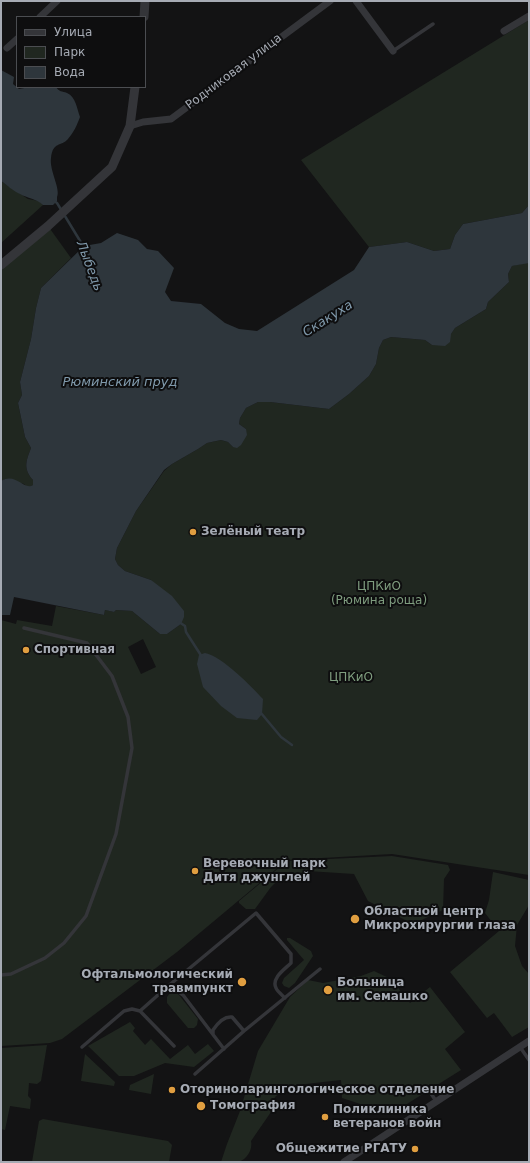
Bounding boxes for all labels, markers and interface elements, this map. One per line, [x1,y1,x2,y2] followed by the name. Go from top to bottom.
[16,16,146,88] legend
[54,25,92,39] text: Улица
[183,31,285,113] street label: Родниковая улица
[54,45,85,59] text: Парк
[54,65,85,79] text: Вода
[72,239,106,293] water label: Лыбедь
[300,298,356,340] water label: Скакуха
[62,375,178,391] water label: Рюминский пруд
[201,525,305,539] place label: Зелёный театр
[188,527,198,537] marker: Зелёный театр
[331,580,427,608] park label: ЦПКиО (Рюмина роща)
[34,643,115,657] place label: Спортивная
[21,645,31,655] marker: Спортивная
[329,671,373,685] park label: ЦПКиО
[203,857,326,885] place label: Веревочный парк Дитя джунглей
[190,866,200,876] marker: Веревочный парк Дитя джунглей
[364,905,516,933] place label: Областной центр Микрохирургии глаза
[349,913,361,925] marker: Областной центр Микрохирургии глаза
[81,968,233,996] place label: Офтальмологический травмпункт
[236,976,248,988] marker: Офтальмологический травмпункт
[337,976,428,1004] place label: Больница им. Семашко
[322,984,334,996] marker: Больница им. Семашко
[180,1083,454,1097] place label: Оториноларингологическое отделение
[167,1085,177,1095] marker: Оториноларингологическое отделение
[210,1099,295,1113] place label: Томография
[195,1100,207,1112] marker: Томография
[333,1103,441,1131] place label: Поликлиника ветеранов войн
[320,1112,330,1122] marker: Поликлиника ветеранов войн
[276,1142,407,1156] place label: Общежитие РГАТУ
[410,1144,420,1154] marker: Общежитие РГАТУ

